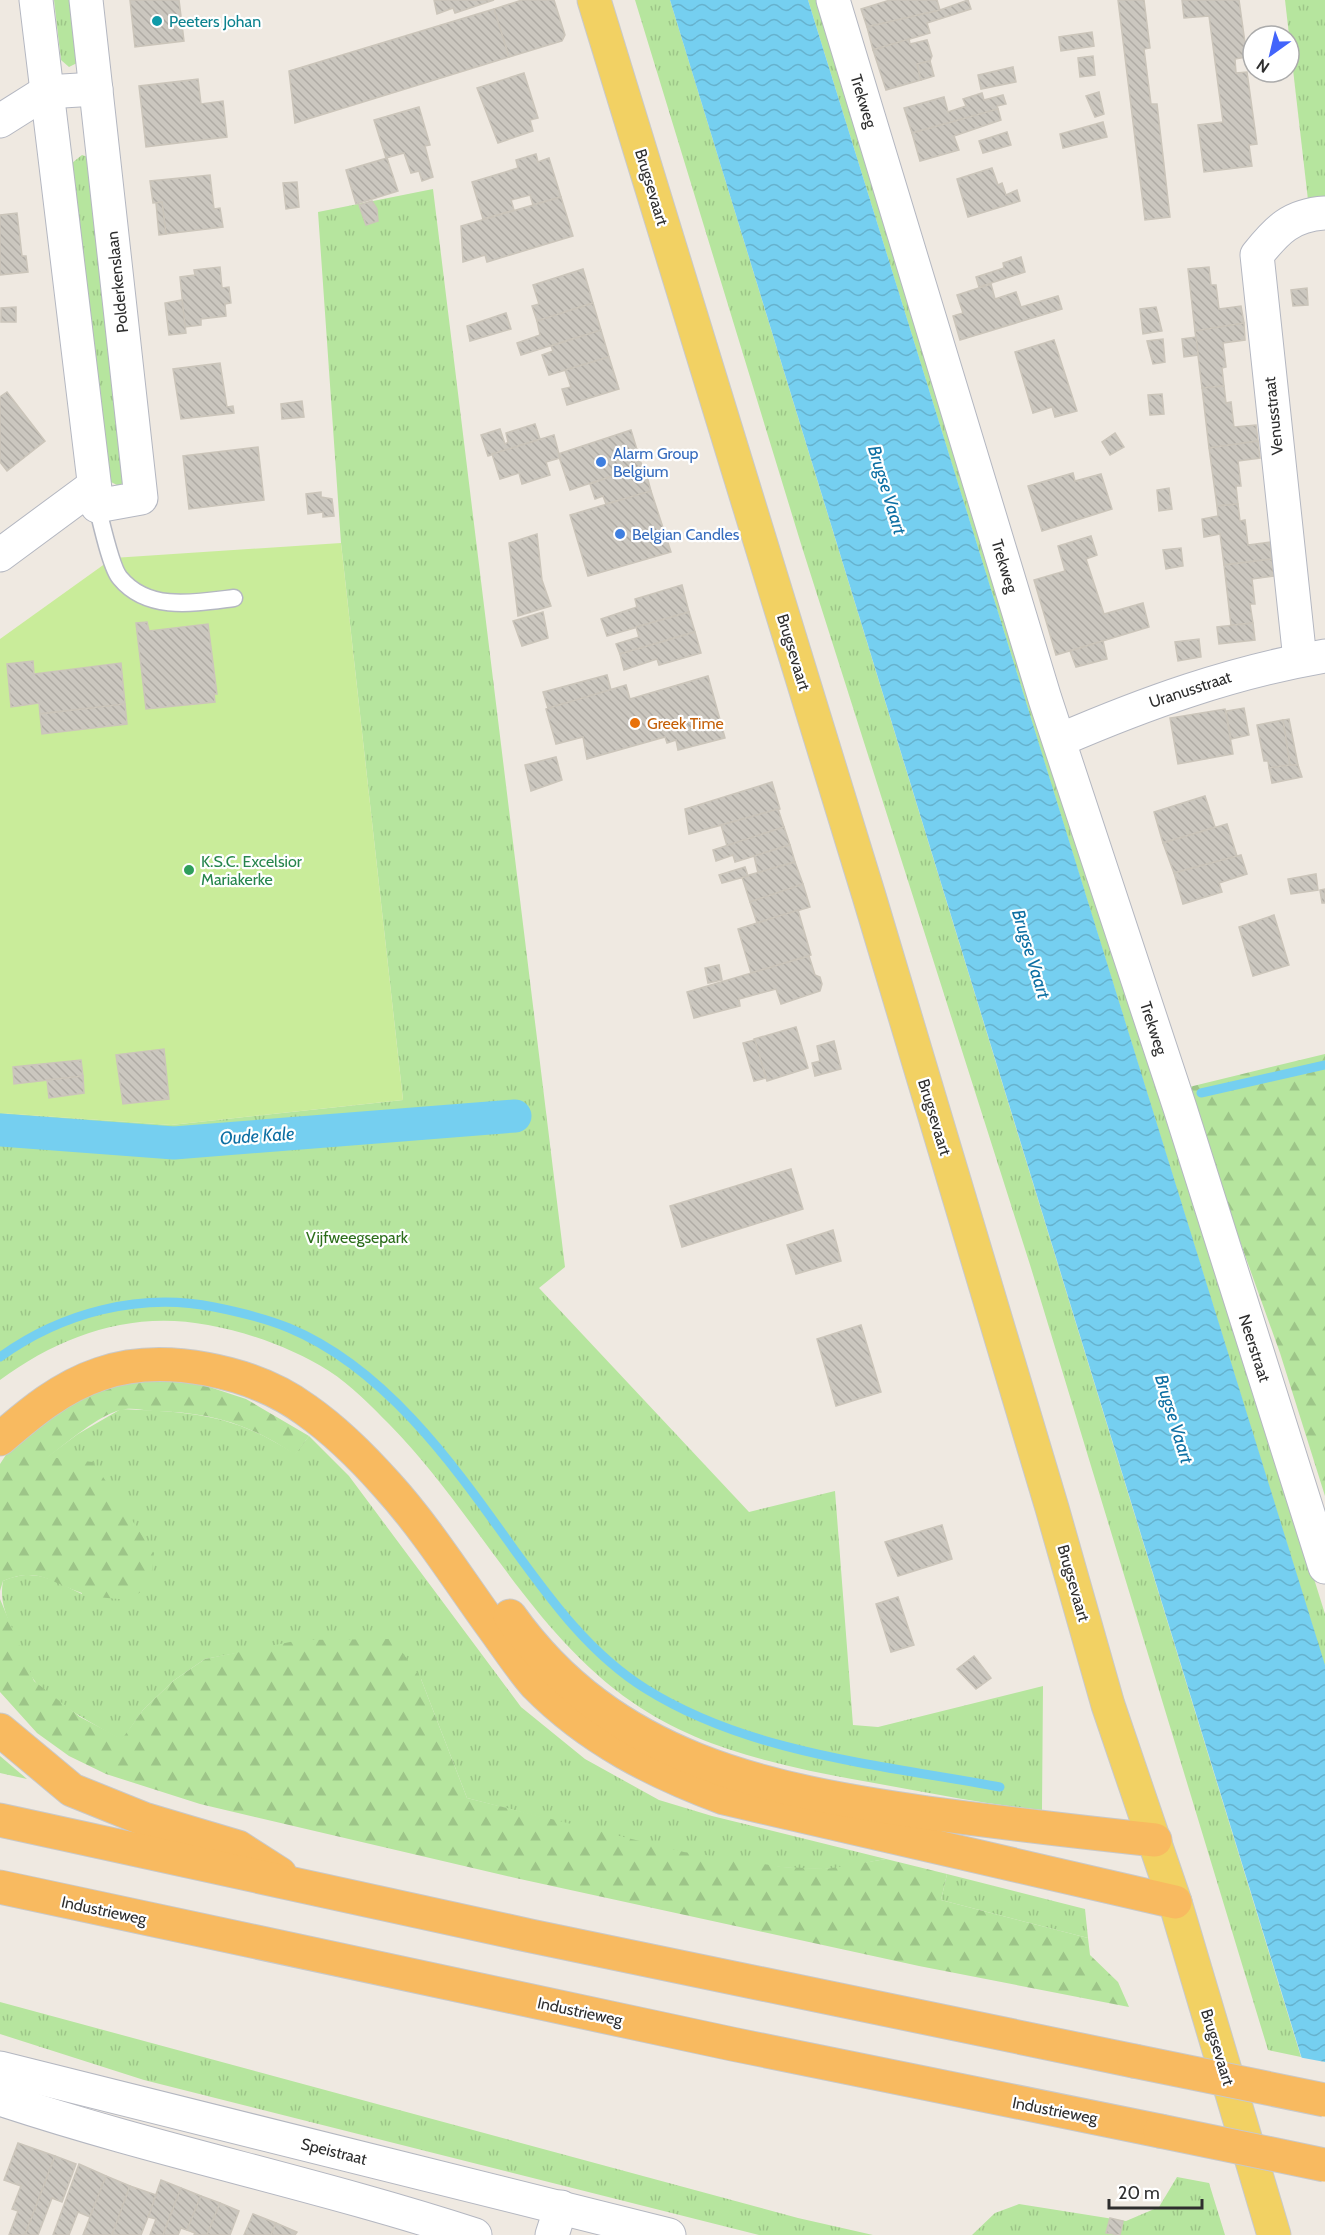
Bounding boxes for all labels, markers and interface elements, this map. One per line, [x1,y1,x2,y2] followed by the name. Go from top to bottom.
[169,12,261,31] place label: Peeters Johan
[150,14,164,28] marker: Peeters Johan
[1241,24,1301,84] north arrow
[1253,55,1273,77] text: N
[846,72,881,131] street label: Trekweg
[631,146,672,228] street label: Brugsevaart
[103,230,132,334] street label: Polderkenslaan
[1260,375,1287,456] street label: Venusstraat
[863,443,911,538] water label: Brugse Vaart
[613,444,699,481] place label: Alarm Group Belgium
[594,455,608,469] marker: Alarm Group Belgium
[632,525,740,544] place label: Belgian Candles
[613,527,627,541] marker: Belgian Candles
[987,537,1022,596] street label: Trekweg
[773,611,814,693] street label: Brugsevaart
[1147,667,1234,712] street label: Uranusstraat
[647,714,724,733] place label: Greek Time
[628,716,642,730] marker: Greek Time
[201,852,303,889] place label: K.S.C. Excelsior Mariakerke
[182,863,196,877] marker: K.S.C. Excelsior Mariakerke
[1007,907,1055,1002] water label: Brugse Vaart
[1136,999,1171,1058] street label: Trekweg
[914,1076,955,1158] street label: Brugsevaart
[219,1122,295,1150] water label: Oude Kale
[306,1228,409,1247] park label: Vijfweegsepark
[1235,1312,1275,1385] street label: Neerstraat
[1150,1372,1198,1467] water label: Brugse Vaart
[1053,1542,1094,1624] street label: Brugsevaart
[60,1892,149,1929] street label: Industrieweg
[536,1993,625,2030] street label: Industrieweg
[1197,2006,1238,2088] street label: Brugsevaart
[1011,2093,1100,2128] street label: Industrieweg
[299,2134,369,2169] street label: Speistraat
[1109,2172,1202,2210] scale bar
[1118,2182,1160,2204] text: 20 m

